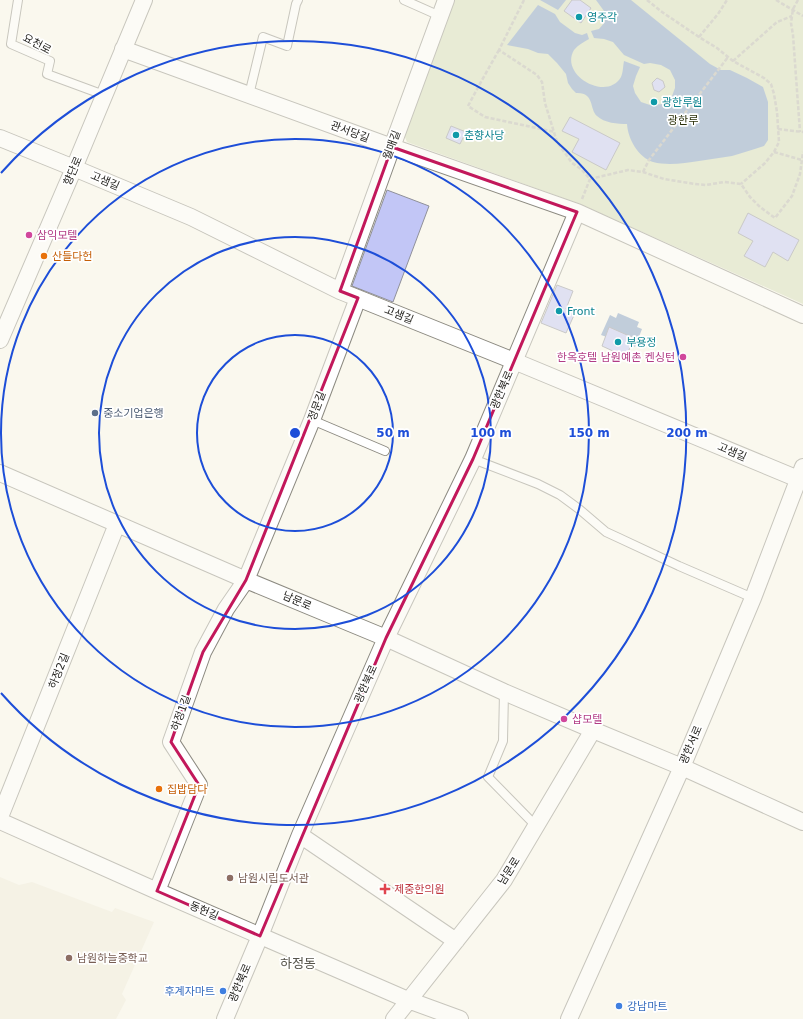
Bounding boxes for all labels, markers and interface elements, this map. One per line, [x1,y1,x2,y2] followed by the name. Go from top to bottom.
[587,11,617,24] place label: 영주각
[574,12,584,22] marker: 영주각
[21,31,53,57] street label: 요천로
[662,96,702,109] place label: 광한루원
[649,97,659,107] marker: 광한루원
[668,114,698,127] park label: 광한루
[329,119,371,145] street label: 관서당길
[381,129,403,161] street label: 월매길
[464,129,504,142] place label: 춘향사당
[451,130,461,140] marker: 춘향사당
[61,154,85,188] street label: 향단로
[88,169,122,193] street label: 고샘길
[37,229,77,242] place label: 삼익모텔
[24,230,34,240] marker: 삼익모텔
[52,250,92,263] place label: 산들다헌
[39,251,49,261] marker: 산들다헌
[382,303,416,327] street label: 고샘길
[567,305,596,318] place label: Front
[554,306,564,316] marker: Front
[626,336,656,349] place label: 부용정
[613,337,623,347] marker: 부용정
[557,351,675,364] place label: 한옥호텔 남원예촌 켄싱턴
[678,352,688,362] marker: 한옥호텔 남원예촌 켄싱턴
[488,369,516,411] street label: 광한북로
[305,389,329,423] street label: 정문길
[103,407,164,420] place label: 중소기업은행
[90,408,100,418] marker: 중소기업은행
[288,426,302,440] centre of rings
[376,426,410,440] text: 50 m
[470,426,512,440] text: 100 m
[568,426,610,440] text: 150 m
[666,426,708,440] text: 200 m
[715,440,749,464] street label: 고샘길
[280,589,314,613] street label: 남문로
[46,651,72,691] street label: 하정2길
[352,663,380,705] street label: 광한북로
[169,693,193,733] street label: 하정1길
[572,713,602,726] place label: 샵모텔
[559,714,569,724] marker: 샵모텔
[677,724,705,766] street label: 광한서로
[167,783,207,796] place label: 집밥담다
[154,784,164,794] marker: 집밥담다
[495,855,523,887] street label: 남문로
[238,872,309,885] place label: 남원시립도서관
[225,873,235,883] marker: 남원시립도서관
[379,883,391,895] marker: 제중한의원
[394,883,445,896] place label: 제중한의원
[187,899,221,923] street label: 동헌길
[77,952,148,965] place label: 남원하늘중학교
[64,953,74,963] marker: 남원하늘중학교
[280,956,316,971] district label: 하정동
[226,962,254,1004] street label: 광한북로
[164,985,215,998] place label: 후계자마트
[218,986,228,996] marker: 후계자마트
[627,1000,667,1013] place label: 강남마트
[614,1001,624,1011] marker: 강남마트

